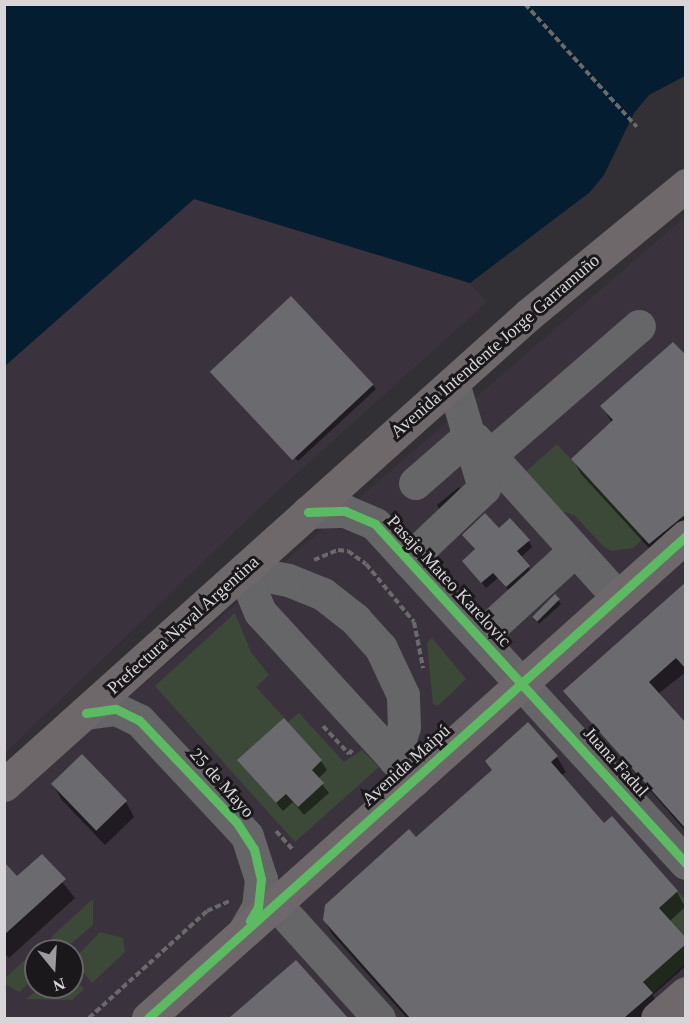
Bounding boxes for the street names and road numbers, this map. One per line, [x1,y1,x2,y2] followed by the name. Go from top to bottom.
[386,249,604,443] street label: Avenida Intendente Jorge Garramuño
[382,511,516,651] street label: Pasaje Mateo Karelovic
[102,551,264,699] street label: Prefectura Naval Argentina
[357,720,455,810] street label: Avenida Maipú
[579,723,653,801] street label: Juana Fadul
[185,744,259,822] street label: 25 de Mayo

